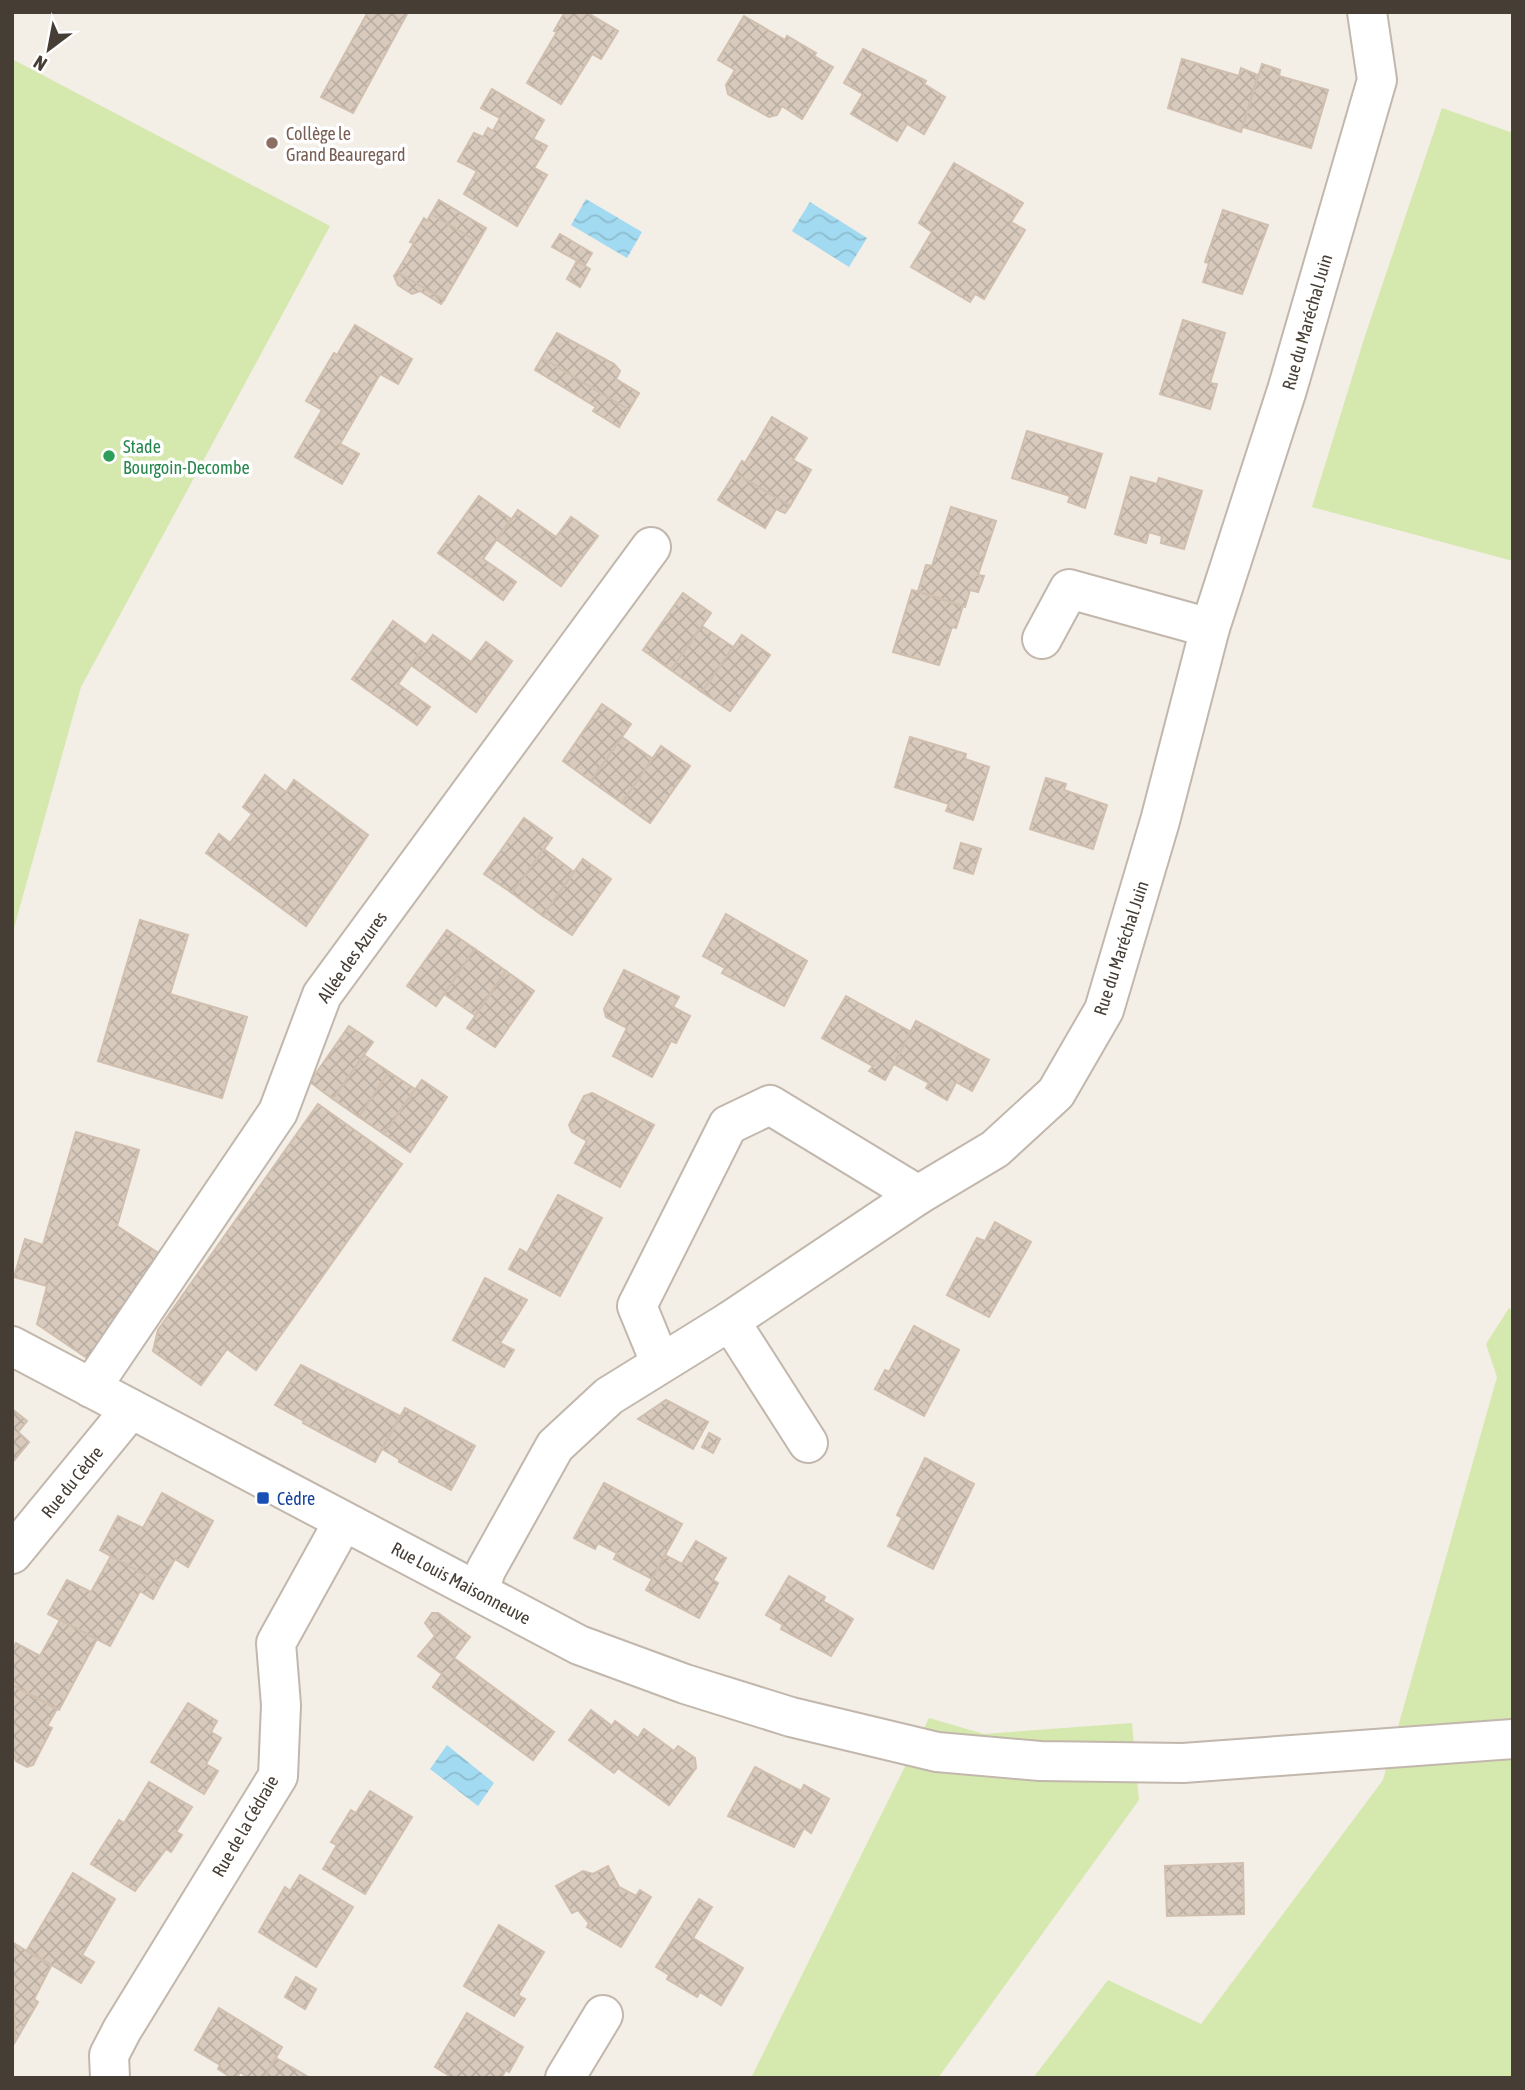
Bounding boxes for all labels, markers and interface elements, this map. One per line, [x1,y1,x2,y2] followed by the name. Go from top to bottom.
[14,14,84,84] north arrow
[29,51,51,76] text: N
[286,123,405,165] place label: Collège le Grand Beauregard
[264,135,280,151] marker: Collège le Grand Beauregard
[1278,252,1336,392] street label: Rue du Maréchal Juin
[123,436,250,478] place label: Stade Bourgoin-Decombe
[101,448,117,464] marker: Stade Bourgoin-Decombe
[1089,878,1153,1018] street label: Rue du Maréchal Juin
[313,907,391,1007] street label: Allée des Azures
[37,1442,107,1522] street label: Rue du Cèdre
[277,1488,315,1509] place label: Cèdre
[255,1490,271,1506] marker: Cèdre
[388,1537,534,1629] street label: Rue Louis Maisonneuve
[208,1772,282,1880] street label: Rue de la Cédraie

